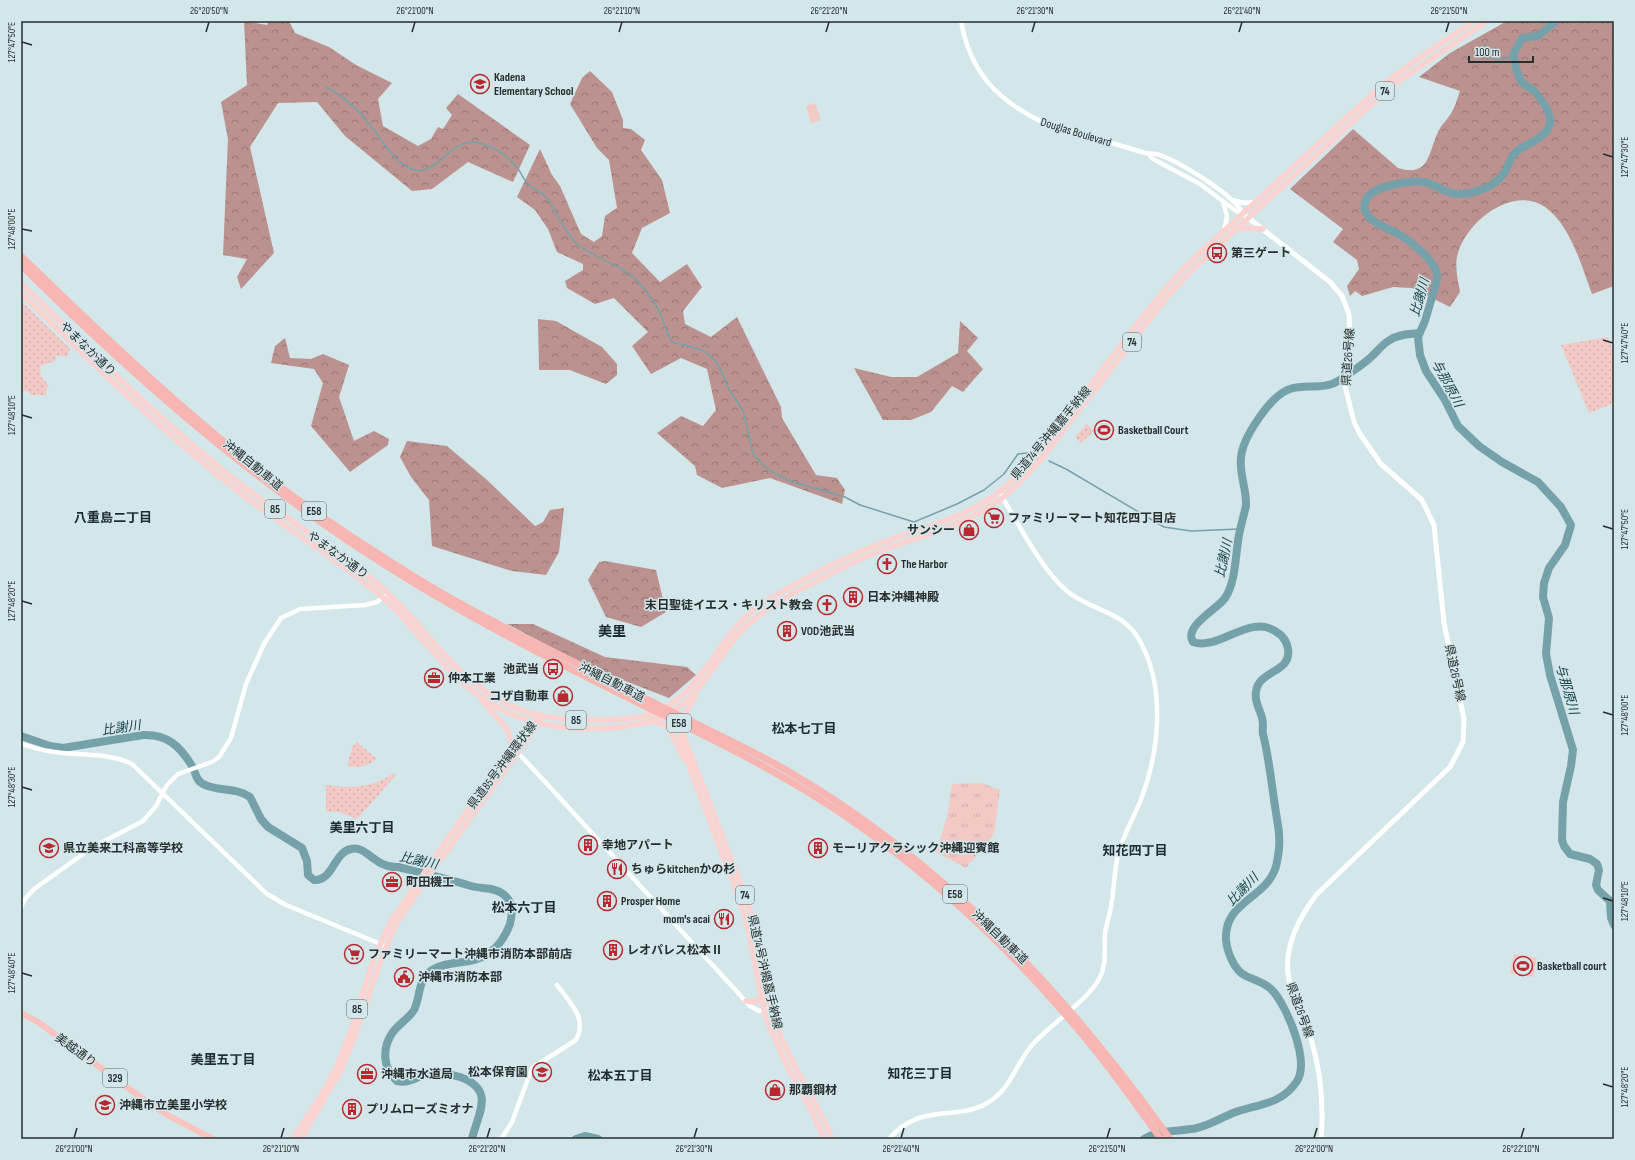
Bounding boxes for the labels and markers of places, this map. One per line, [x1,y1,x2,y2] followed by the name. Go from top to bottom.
[494,70,574,99] place label: Kadena Elementary School
[469,73,491,95] school or university icon: Kadena Elementary School
[1206,242,1228,264] bus stop icon: 第三ゲート
[1231,246,1291,261] place label: 第三ゲート
[1093,419,1115,441] sports icon: Basketball Court
[1118,423,1188,438] place label: Basketball Court
[983,507,1005,529] supermarket icon: ファミリーマート知花四丁目店
[1008,511,1176,526] place label: ファミリーマート知花四丁目店
[958,519,980,541] shop icon: サンシー
[907,523,955,538] place label: サンシー
[876,553,898,575] church icon: The Harbor
[901,557,948,572] place label: The Harbor
[842,586,864,608] building icon: 日本沖縄神殿
[867,590,939,605] place label: 日本沖縄神殿
[816,594,838,616] church icon: 末日聖徒イエス・キリスト教会
[645,598,813,613] place label: 末日聖徒イエス・キリスト教会
[776,620,798,642] building icon: VOD池武当
[801,624,855,639] place label: VOD池武当
[542,658,564,680] bus stop icon: 池武当
[503,662,539,677] place label: 池武当
[423,667,445,689] office icon: 仲本工業
[448,671,496,686] place label: 仲本工業
[552,685,574,707] shop icon: コザ自動車
[489,689,549,704] place label: コザ自動車
[577,834,599,856] building icon: 幸地アパート
[38,837,60,859] school or university icon: 県立美来工科高等学校
[807,837,829,859] building icon: モーリアクラシック沖縄迎賓館
[602,838,674,853] place label: 幸地アパート
[63,841,183,856] place label: 県立美来工科高等学校
[832,841,999,856] place label: モーリアクラシック沖縄迎賓館
[606,858,628,880] restaurant icon: ちゅらkitchenかの杉
[631,862,735,877] place label: ちゅらkitchenかの杉
[381,871,403,893] office icon: 町田機工
[406,875,454,890] place label: 町田機工
[596,890,618,912] building icon: Prosper Home
[621,894,680,909] place label: Prosper Home
[713,908,735,930] restaurant icon: mom's acai
[663,912,710,927] place label: mom's acai
[602,939,624,961] building icon: レオパレス松本Ⅱ
[343,943,365,965] supermarket icon: ファミリーマート沖縄市消防本部前店
[627,943,723,958] place label: レオパレス松本Ⅱ
[368,947,572,962] place label: ファミリーマート沖縄市消防本部前店
[1512,955,1534,977] sports icon: Basketball court
[1537,959,1606,974] place label: Basketball court
[393,966,415,988] public building icon: 沖縄市消防本部
[418,970,502,985] place label: 沖縄市消防本部
[531,1061,553,1083] school or university icon: 松本保育園
[356,1063,378,1085] office icon: 沖縄市水道局
[468,1065,528,1080] place label: 松本保育園
[381,1067,453,1082] place label: 沖縄市水道局
[764,1079,786,1101] shop icon: 那覇鋼材
[789,1083,837,1098] place label: 那覇鋼材
[94,1094,116,1116] school or university icon: 沖縄市立美里小学校
[119,1098,227,1113] place label: 沖縄市立美里小学校
[341,1098,363,1120] building icon: プリムローズミオナ
[366,1102,473,1117] place label: プリムローズミオナ

